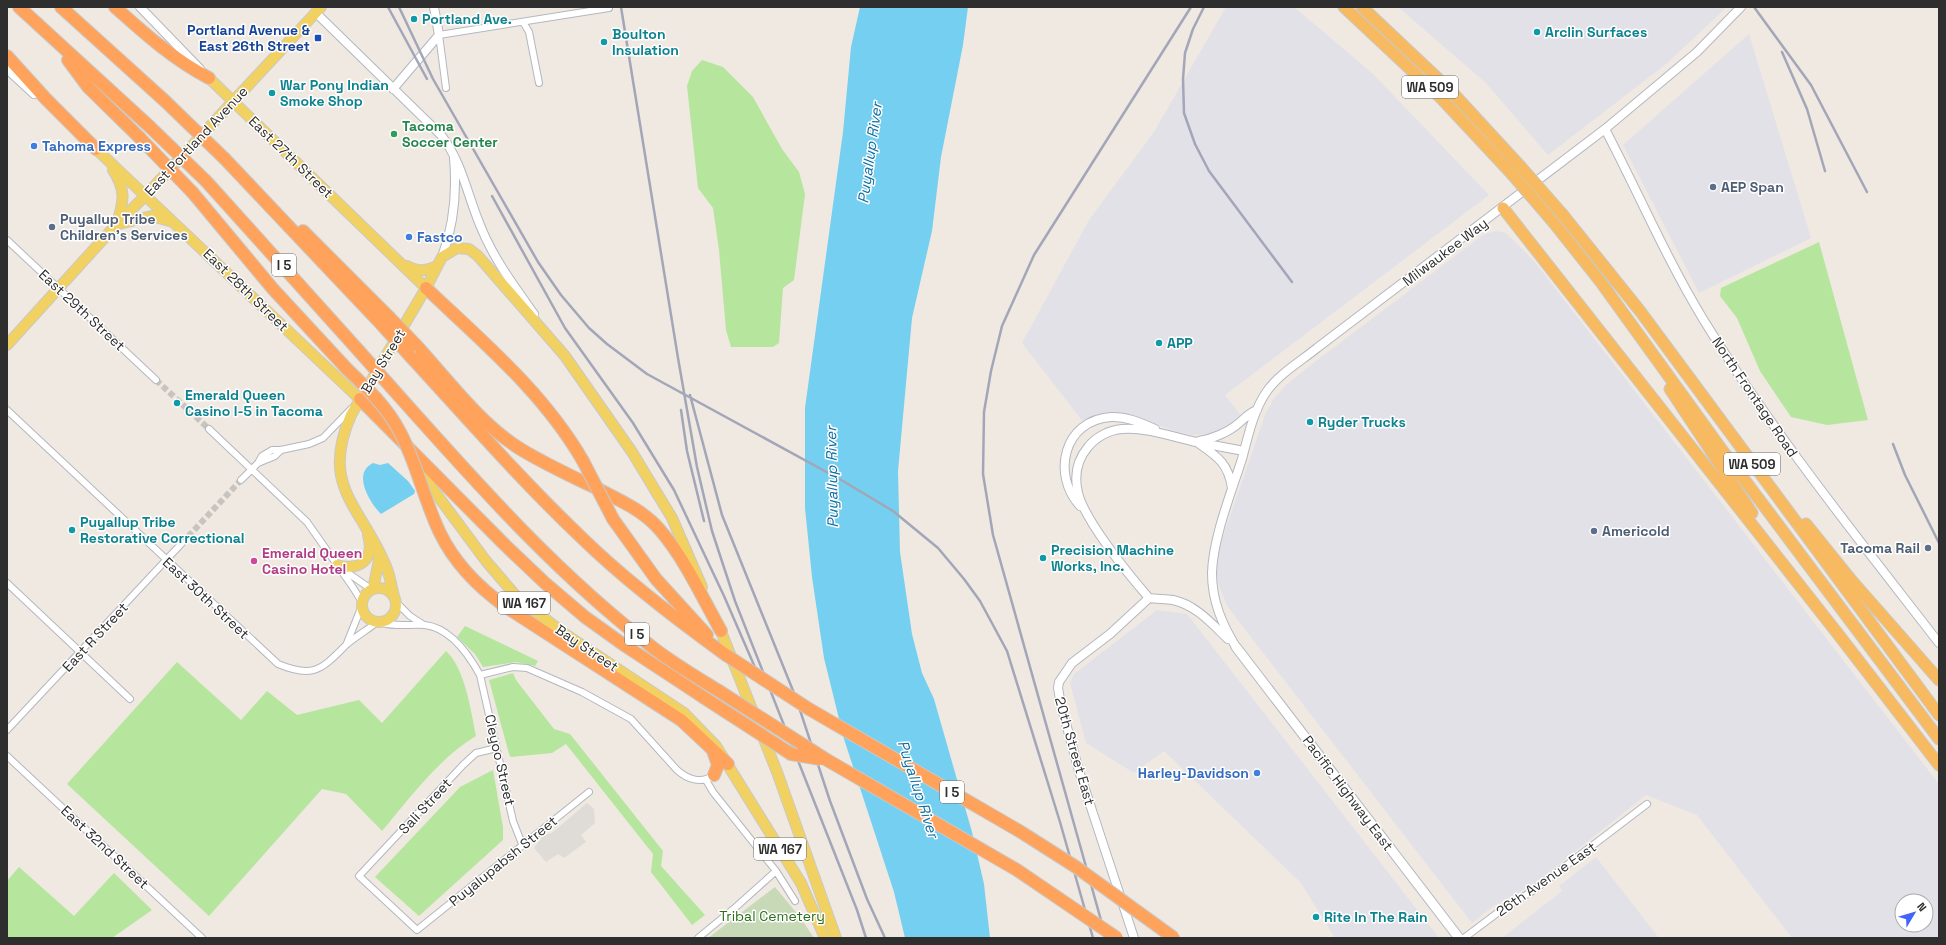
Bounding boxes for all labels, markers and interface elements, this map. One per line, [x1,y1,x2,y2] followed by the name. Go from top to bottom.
[422,10,512,28] place label: Portland Ave.
[409,14,419,24] marker: Portland Ave.
[187,21,311,55] place label: Portland Avenue & East 26th Street
[1545,23,1647,41] place label: Arclin Surfaces
[612,25,679,59] place label: Boulton Insulation
[1532,27,1542,37] marker: Arclin Surfaces
[313,33,323,43] marker: Portland Avenue & East 26th Street
[599,37,609,47] marker: Boulton Insulation
[280,76,389,110] place label: War Pony Indian Smoke Shop
[1402,76,1458,98] road number: WA 509
[140,82,252,200] street label: East Portland Avenue
[267,88,277,98] marker: War Pony Indian Smoke Shop
[853,100,886,205] water label: Puyallup River
[245,112,337,202] street label: East 27th Street
[402,117,498,151] place label: Tacoma Soccer Center
[389,129,399,139] marker: Tacoma Soccer Center
[42,137,151,155] place label: Tahoma Express
[29,141,39,151] marker: Tahoma Express
[1721,178,1784,196] place label: AEP Span
[1708,182,1718,192] marker: AEP Span
[60,210,188,244] place label: Puyallup Tribe Children's Services
[1399,214,1491,290] street label: Milwaukee Way
[47,222,57,232] marker: Puyallup Tribe Children's Services
[417,228,463,246] place label: Fastco
[404,232,414,242] marker: Fastco
[200,245,292,335] street label: East 28th Street
[272,254,296,276] road number: I 5
[35,265,129,355] street label: East 29th Street
[357,325,409,397] street label: Bay Street
[1167,334,1193,352] place label: APP
[1708,334,1802,460] street label: North Frontage Road
[1154,338,1164,348] marker: APP
[185,386,323,420] place label: Emerald Queen Casino I-5 in Tacoma
[172,398,182,408] marker: Emerald Queen Casino I-5 in Tacoma
[1318,413,1406,431] place label: Ryder Trucks
[1305,417,1315,427] marker: Ryder Trucks
[821,425,842,528] water label: Puyallup River
[1724,453,1780,475] road number: WA 509
[80,513,245,547] place label: Puyallup Tribe Restorative Correctional
[1602,522,1670,540] place label: Americold
[67,525,77,535] marker: Puyallup Tribe Restorative Correctional
[1589,526,1599,536] marker: Americold
[1840,539,1920,557] place label: Tacoma Rail
[1051,541,1174,575] place label: Precision Machine Works, Inc.
[1923,543,1933,553] marker: Tacoma Rail
[262,544,362,578] place label: Emerald Queen Casino Hotel
[159,553,253,643] street label: East 30th Street
[1038,553,1048,563] marker: Precision Machine Works, Inc.
[249,556,259,566] marker: Emerald Queen Casino Hotel
[498,592,550,614] road number: WA 167
[58,599,132,675] street label: East R Street
[552,620,622,676] street label: Bay Street
[625,623,649,645] road number: I 5
[1051,695,1099,807] street label: 20th Street East
[481,713,519,807] street label: Cleyoo Street
[1299,732,1397,854] street label: Pacific Highway East
[894,738,944,841] water label: Puyallup River
[1138,764,1249,782] place label: Harley-Davidson
[1252,768,1262,778] marker: Harley-Davidson
[395,774,455,838] street label: Sali Street
[940,781,964,803] road number: I 5
[57,802,153,892] street label: East 32nd Street
[445,812,561,910] street label: Puyalupabsh Street
[754,838,806,860] road number: WA 167
[1492,838,1600,920] street label: 26th Avenue East
[1894,893,1934,933] north arrow
[1914,900,1930,914] text: N
[719,907,825,925] park label: Tribal Cemetery
[1324,908,1428,926] place label: Rite In The Rain
[1311,912,1321,922] marker: Rite In The Rain

